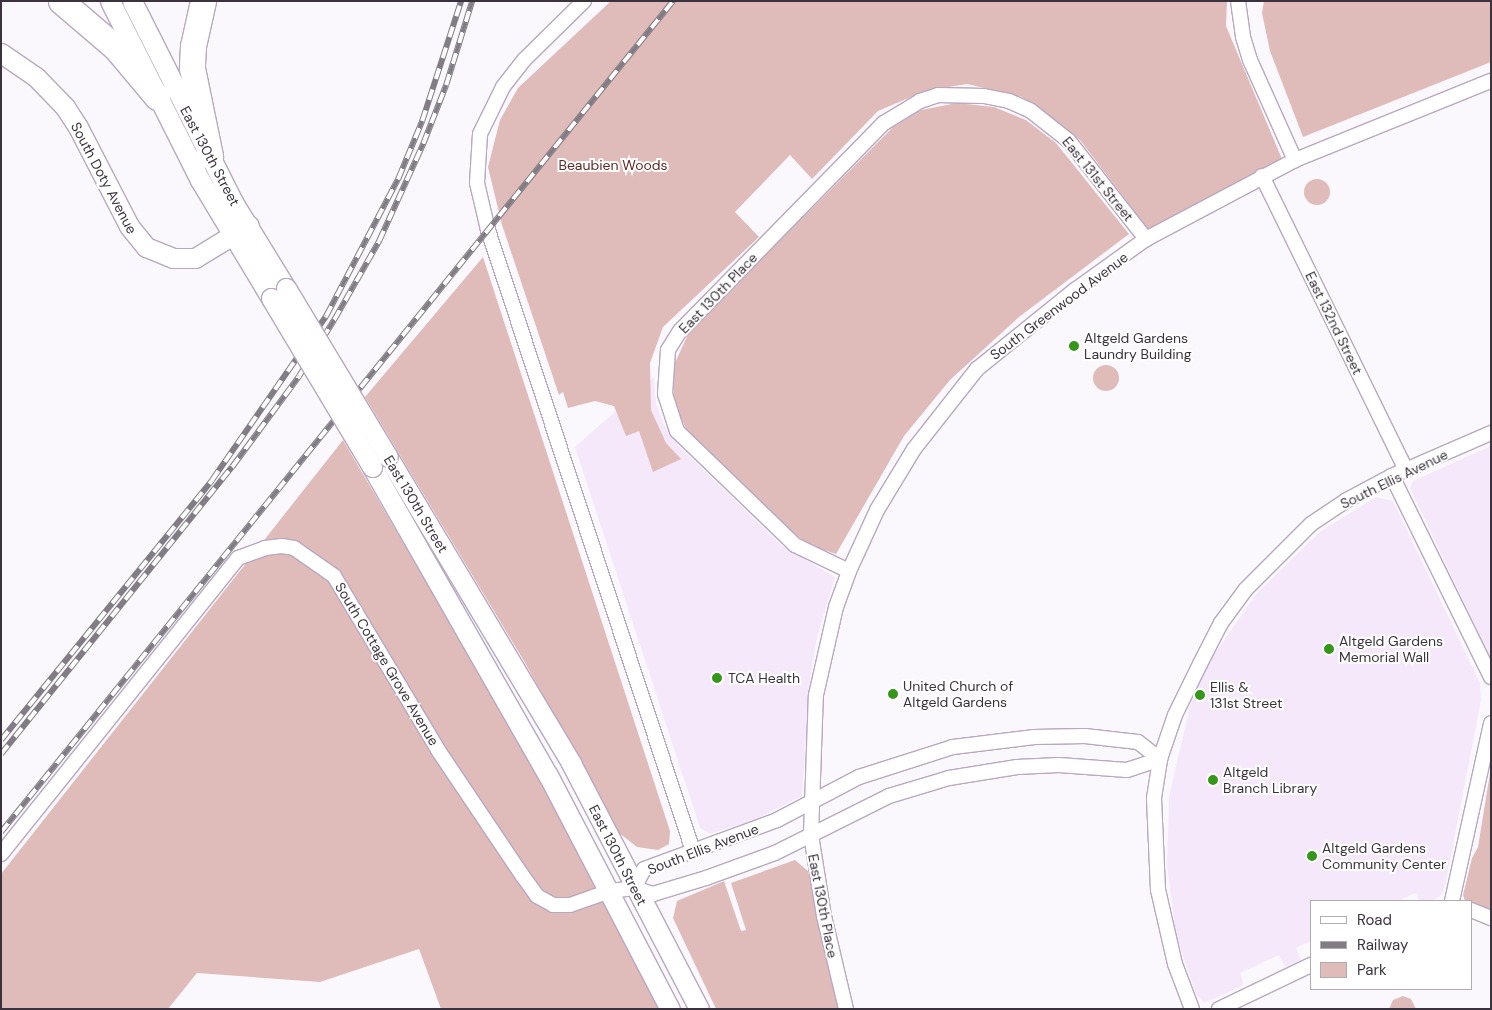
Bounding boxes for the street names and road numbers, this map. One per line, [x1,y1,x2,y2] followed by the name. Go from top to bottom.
[177,103,243,209] street label: East 130th Street
[67,119,141,237] street label: South Doty Avenue
[1059,133,1137,225] street label: East 131st Street
[675,249,761,337] street label: East 130th Place
[987,249,1131,363] street label: South Greenwood Avenue
[1302,269,1366,377] street label: East 132nd Street
[1337,446,1451,512] street label: South Ellis Avenue
[380,452,452,556] street label: East 130th Street
[332,579,442,749] street label: South Cottage Grove Avenue
[585,802,651,908] street label: East 130th Street
[645,820,761,878] street label: South Ellis Avenue
[805,852,841,960] street label: East 130th Place

